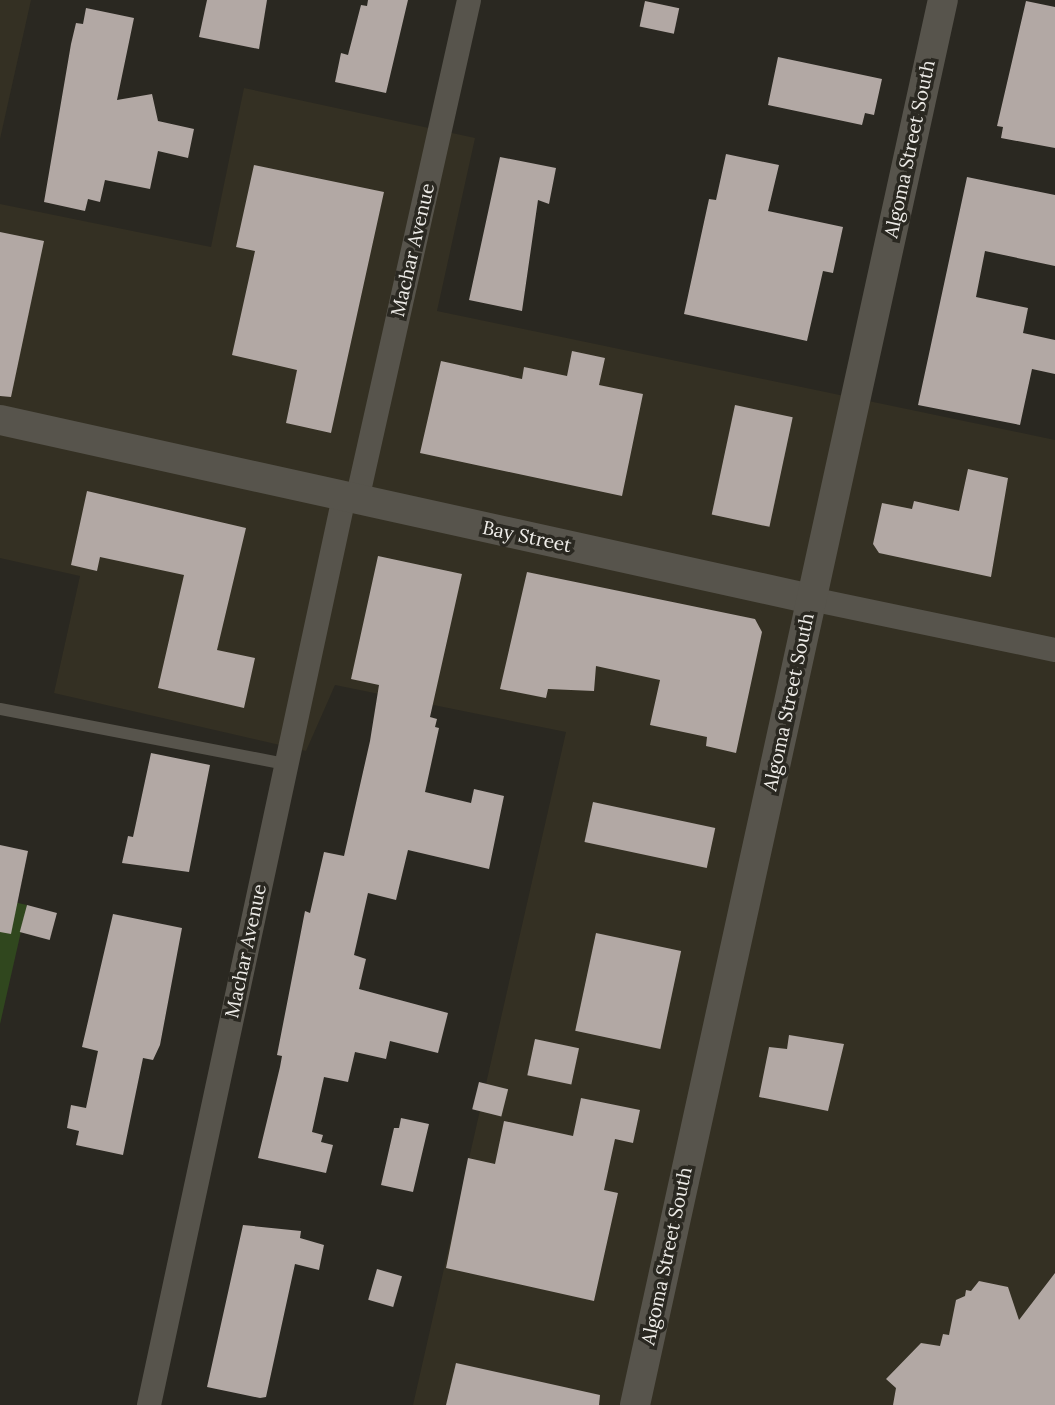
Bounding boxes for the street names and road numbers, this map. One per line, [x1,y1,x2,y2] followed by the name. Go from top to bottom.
[880,58,940,240] street label: Algoma Street South
[387,181,439,319] street label: Machar Avenue
[480,516,574,558] street label: Bay Street
[759,611,819,793] street label: Algoma Street South
[221,882,271,1020] street label: Machar Avenue
[637,1165,697,1347] street label: Algoma Street South

